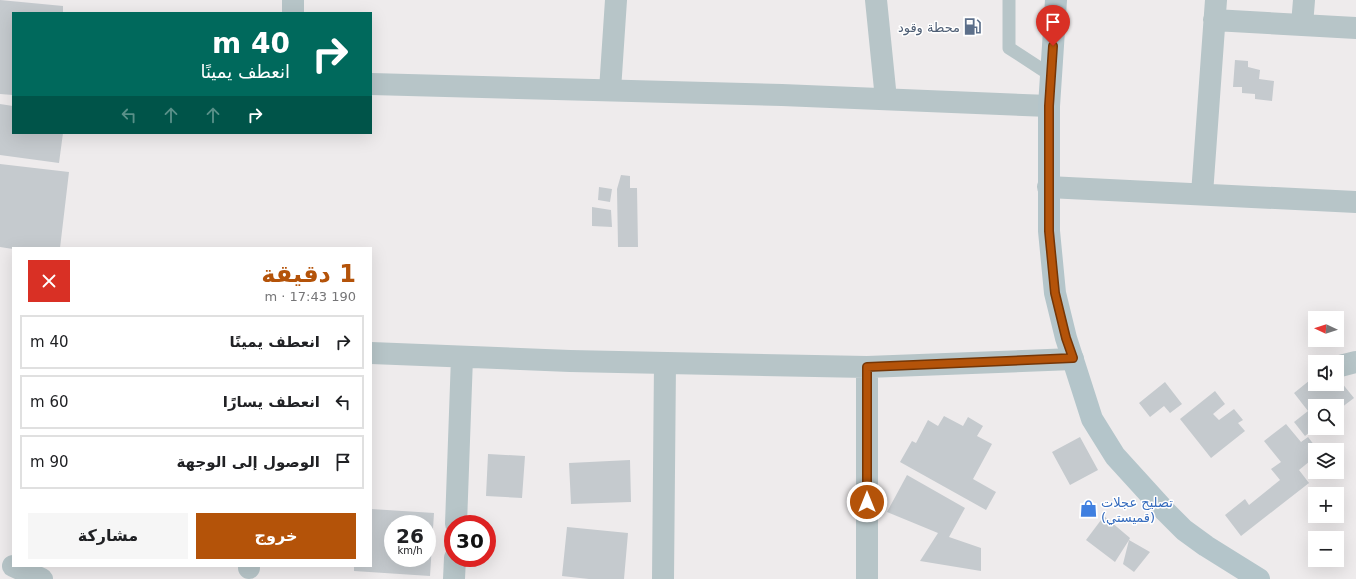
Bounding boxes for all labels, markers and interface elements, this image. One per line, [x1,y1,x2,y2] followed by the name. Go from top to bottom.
[1036,5,1070,46] pin
[1042,11,1064,33] icon: arrive
[963,17,983,37] fuel station icon: محطة وقود
[898,20,960,36] place label: محطة وقود
[212,27,290,60] text: 40 m
[304,28,356,80] icon: right
[200,61,290,82] text: انعطف يمينًا
[118,104,140,126] icon: left
[160,104,182,126] icon: ahead
[202,104,224,126] icon: ahead
[244,104,266,126] icon: right
[28,260,70,302] button: close
[261,260,356,288] text: 1 دقيقة
[265,289,356,304] text: 190 m · 17:43
[1308,311,1344,347] north arrow
[1308,311,1344,567] map controls
[332,331,354,353] icon: right
[30,333,69,351] text: 40 m
[229,333,320,351] text: انعطف يمينًا
[1308,355,1344,391] button: sound
[332,391,354,413] icon: left
[30,393,69,411] text: 60 m
[223,393,320,411] text: انعطف يسارًا
[1308,399,1344,435] button: search
[1308,443,1344,479] button: layers
[332,451,354,473] icon: arrive
[30,453,69,471] text: 90 m
[177,453,320,471] text: الوصول إلى الوجهة
[846,481,888,523] position arrow
[1308,487,1344,523] button: +
[1101,495,1173,525] place label: تصليح عجلات (قميستي)
[1078,499,1098,519] shop icon: تصليح عجلات (قميستي)
[28,513,188,559] button: مشاركة
[196,513,356,559] button: خروج
[444,515,496,567] speed limit sign: 30
[396,524,424,548] text: 26
[1308,531,1344,567] button: −
[397,545,423,556] text: km/h

